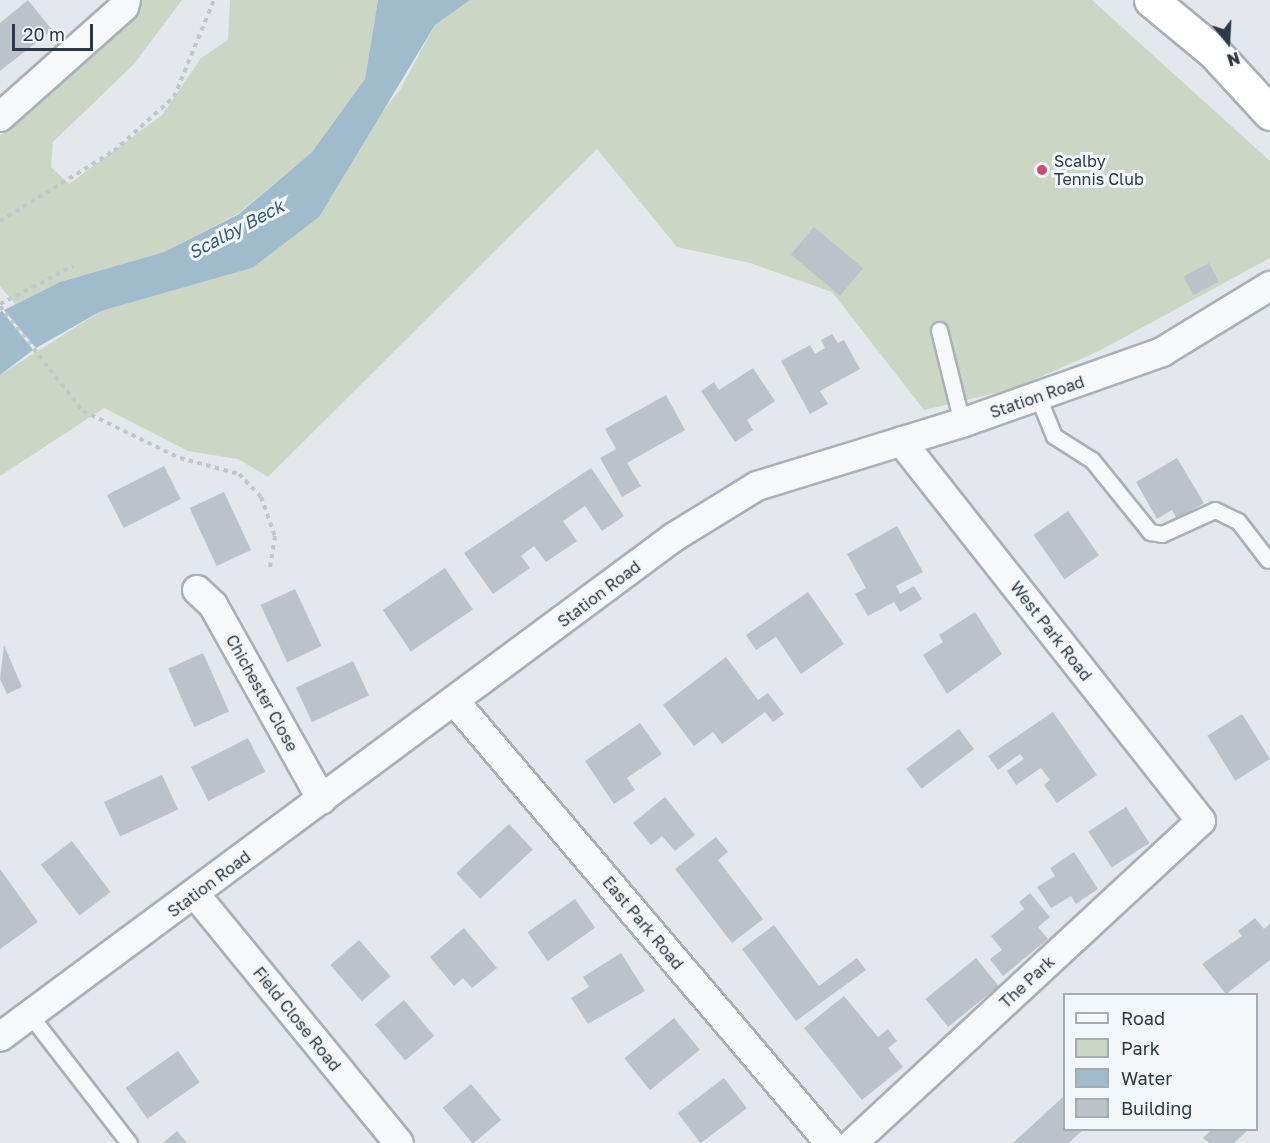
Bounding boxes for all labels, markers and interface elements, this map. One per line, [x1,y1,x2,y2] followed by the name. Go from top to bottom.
[15,12,96,50] scale bar
[1198,12,1258,72] north arrow
[23,23,65,45] text: 20 m
[1225,48,1242,71] text: N
[1054,151,1144,189] place label: Scalby Tennis Club
[1035,163,1049,177] marker: Scalby Tennis Club
[185,195,287,263] water label: Scalby Beck
[987,372,1087,422] street label: Station Road
[554,557,644,631] street label: Station Road
[1006,578,1096,684] street label: West Park Road
[222,631,302,755] street label: Chichester Close
[164,847,254,921] street label: Station Road
[599,873,687,973] street label: East Park Road
[996,952,1058,1012] street label: The Park
[249,963,345,1075] street label: Field Close Road
[1063,993,1258,1131] legend
[1121,1007,1165,1029] text: Road
[1121,1037,1160,1059] text: Park
[1121,1067,1172,1089] text: Water
[1121,1097,1192,1119] text: Building

